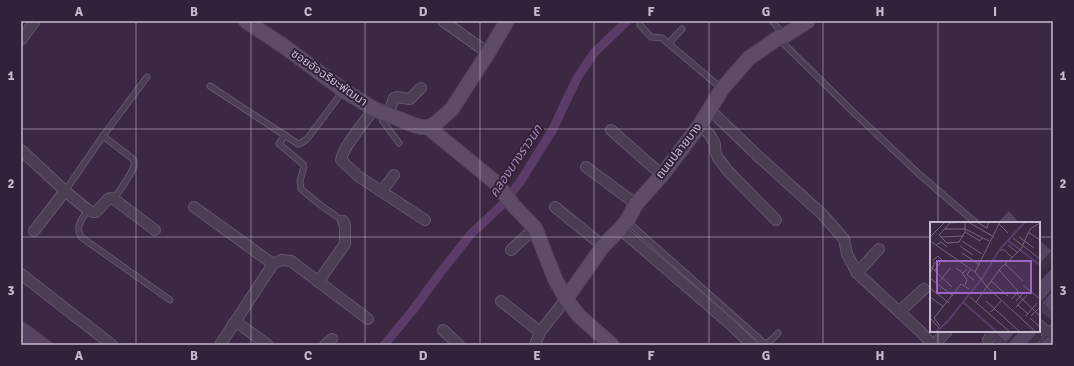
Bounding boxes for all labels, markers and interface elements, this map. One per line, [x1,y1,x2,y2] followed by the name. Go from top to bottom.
[75,4,84,20] text: A
[190,4,198,20] text: B
[304,4,312,20] text: C
[419,4,428,20] text: D
[533,4,541,20] text: E
[648,4,655,20] text: F
[762,4,770,20] text: G
[876,4,884,20] text: H
[993,4,997,20] text: I
[288,46,370,110] street label: ซอยอัจฉริยะพัฒนา
[7,68,15,84] text: 1
[1059,68,1067,84] text: 1
[653,120,705,182] street label: ถนนปลายบาง
[486,121,547,200] water label: คลองบางราวนก
[7,176,15,192] text: 2
[1059,176,1067,192] text: 2
[930,222,1040,332] inset map
[7,283,15,299] text: 3
[1059,283,1067,299] text: 3
[75,348,84,364] text: A
[190,348,198,364] text: B
[304,348,312,364] text: C
[419,348,428,364] text: D
[533,348,541,364] text: E
[648,348,655,364] text: F
[762,348,770,364] text: G
[876,348,884,364] text: H
[993,348,997,364] text: I

